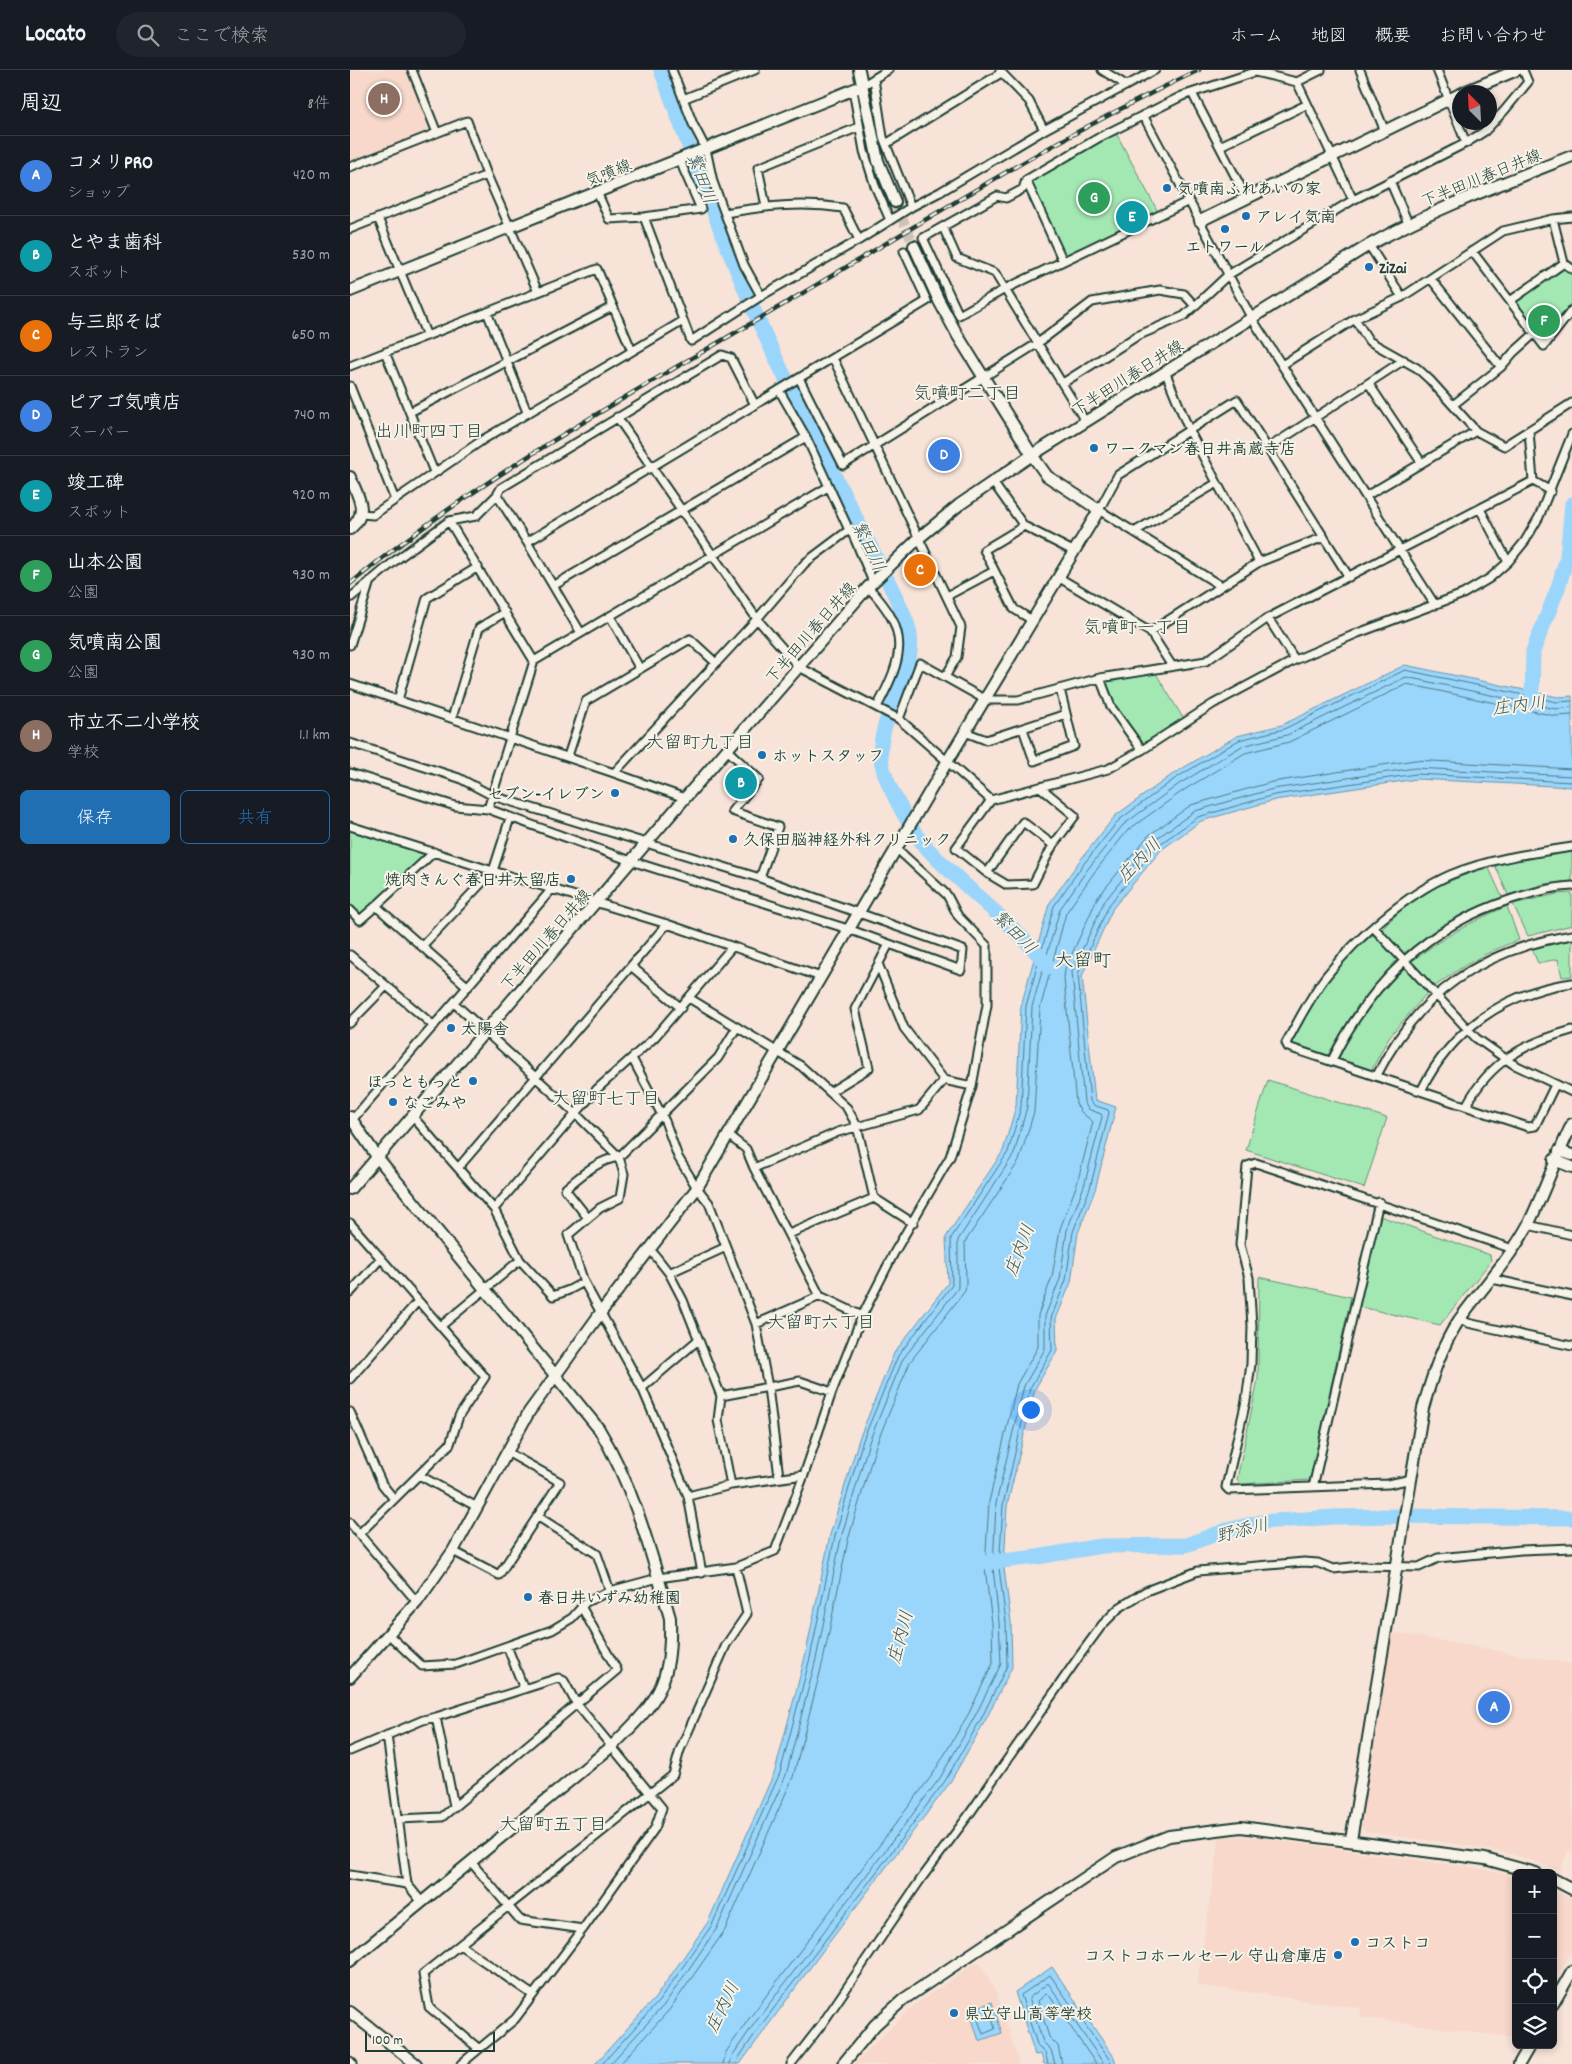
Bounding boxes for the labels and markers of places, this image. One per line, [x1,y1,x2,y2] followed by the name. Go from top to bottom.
[368,80,400,118] pin: H
[1078,179,1110,217] pin: G
[1177,179,1321,202] place label: 気噴南ふれあいの家
[1161,182,1173,194] marker: 気噴南ふれあいの家
[1116,198,1148,236] pin: E
[1256,207,1336,230] place label: アレイ気南
[1240,210,1252,222] marker: アレイ気南
[1219,223,1231,235] marker: エトワール
[1185,237,1265,260] place label: エトワール
[1379,258,1407,281] place label: ZiZai
[1363,261,1375,273] marker: ZiZai
[1528,302,1560,340] pin: F
[928,436,960,474] pin: D
[1104,439,1296,462] place label: ワークマン春日井高蔵寺店
[1088,442,1100,454] marker: ワークマン春日井高蔵寺店
[904,551,936,589] pin: C
[772,746,884,769] place label: ホットスタッフ
[756,749,768,761] marker: ホットスタッフ
[725,764,757,802] pin: B
[488,784,605,807] place label: セブン-イレブン
[609,787,621,799] marker: セブン-イレブン
[743,830,951,853] place label: 久保田脳神経外科クリニック
[727,833,739,845] marker: 久保田脳神経外科クリニック
[385,870,561,893] place label: 焼肉きんぐ春日井大留店
[565,873,577,885] marker: 焼肉きんぐ春日井大留店
[461,1019,509,1042] place label: 太陽舎
[445,1022,457,1034] marker: 太陽舎
[367,1072,463,1095] place label: ほっともっと
[467,1075,479,1087] marker: ほっともっと
[403,1093,467,1116] place label: なごみや
[387,1096,399,1108] marker: なごみや
[538,1588,681,1611] place label: 春日井いずみ幼稚園
[522,1591,534,1603] marker: 春日井いずみ幼稚園
[1478,1688,1510,1726] pin: A
[1365,1933,1430,1956] place label: コストコ
[1349,1936,1361,1948] marker: コストコ
[1084,1946,1328,1969] place label: コストコホールセール 守山倉庫店
[1332,1949,1344,1961] marker: コストコホールセール 守山倉庫店
[964,2004,1092,2027] place label: 県立守山高等学校
[948,2007,960,2019] marker: 県立守山高等学校

